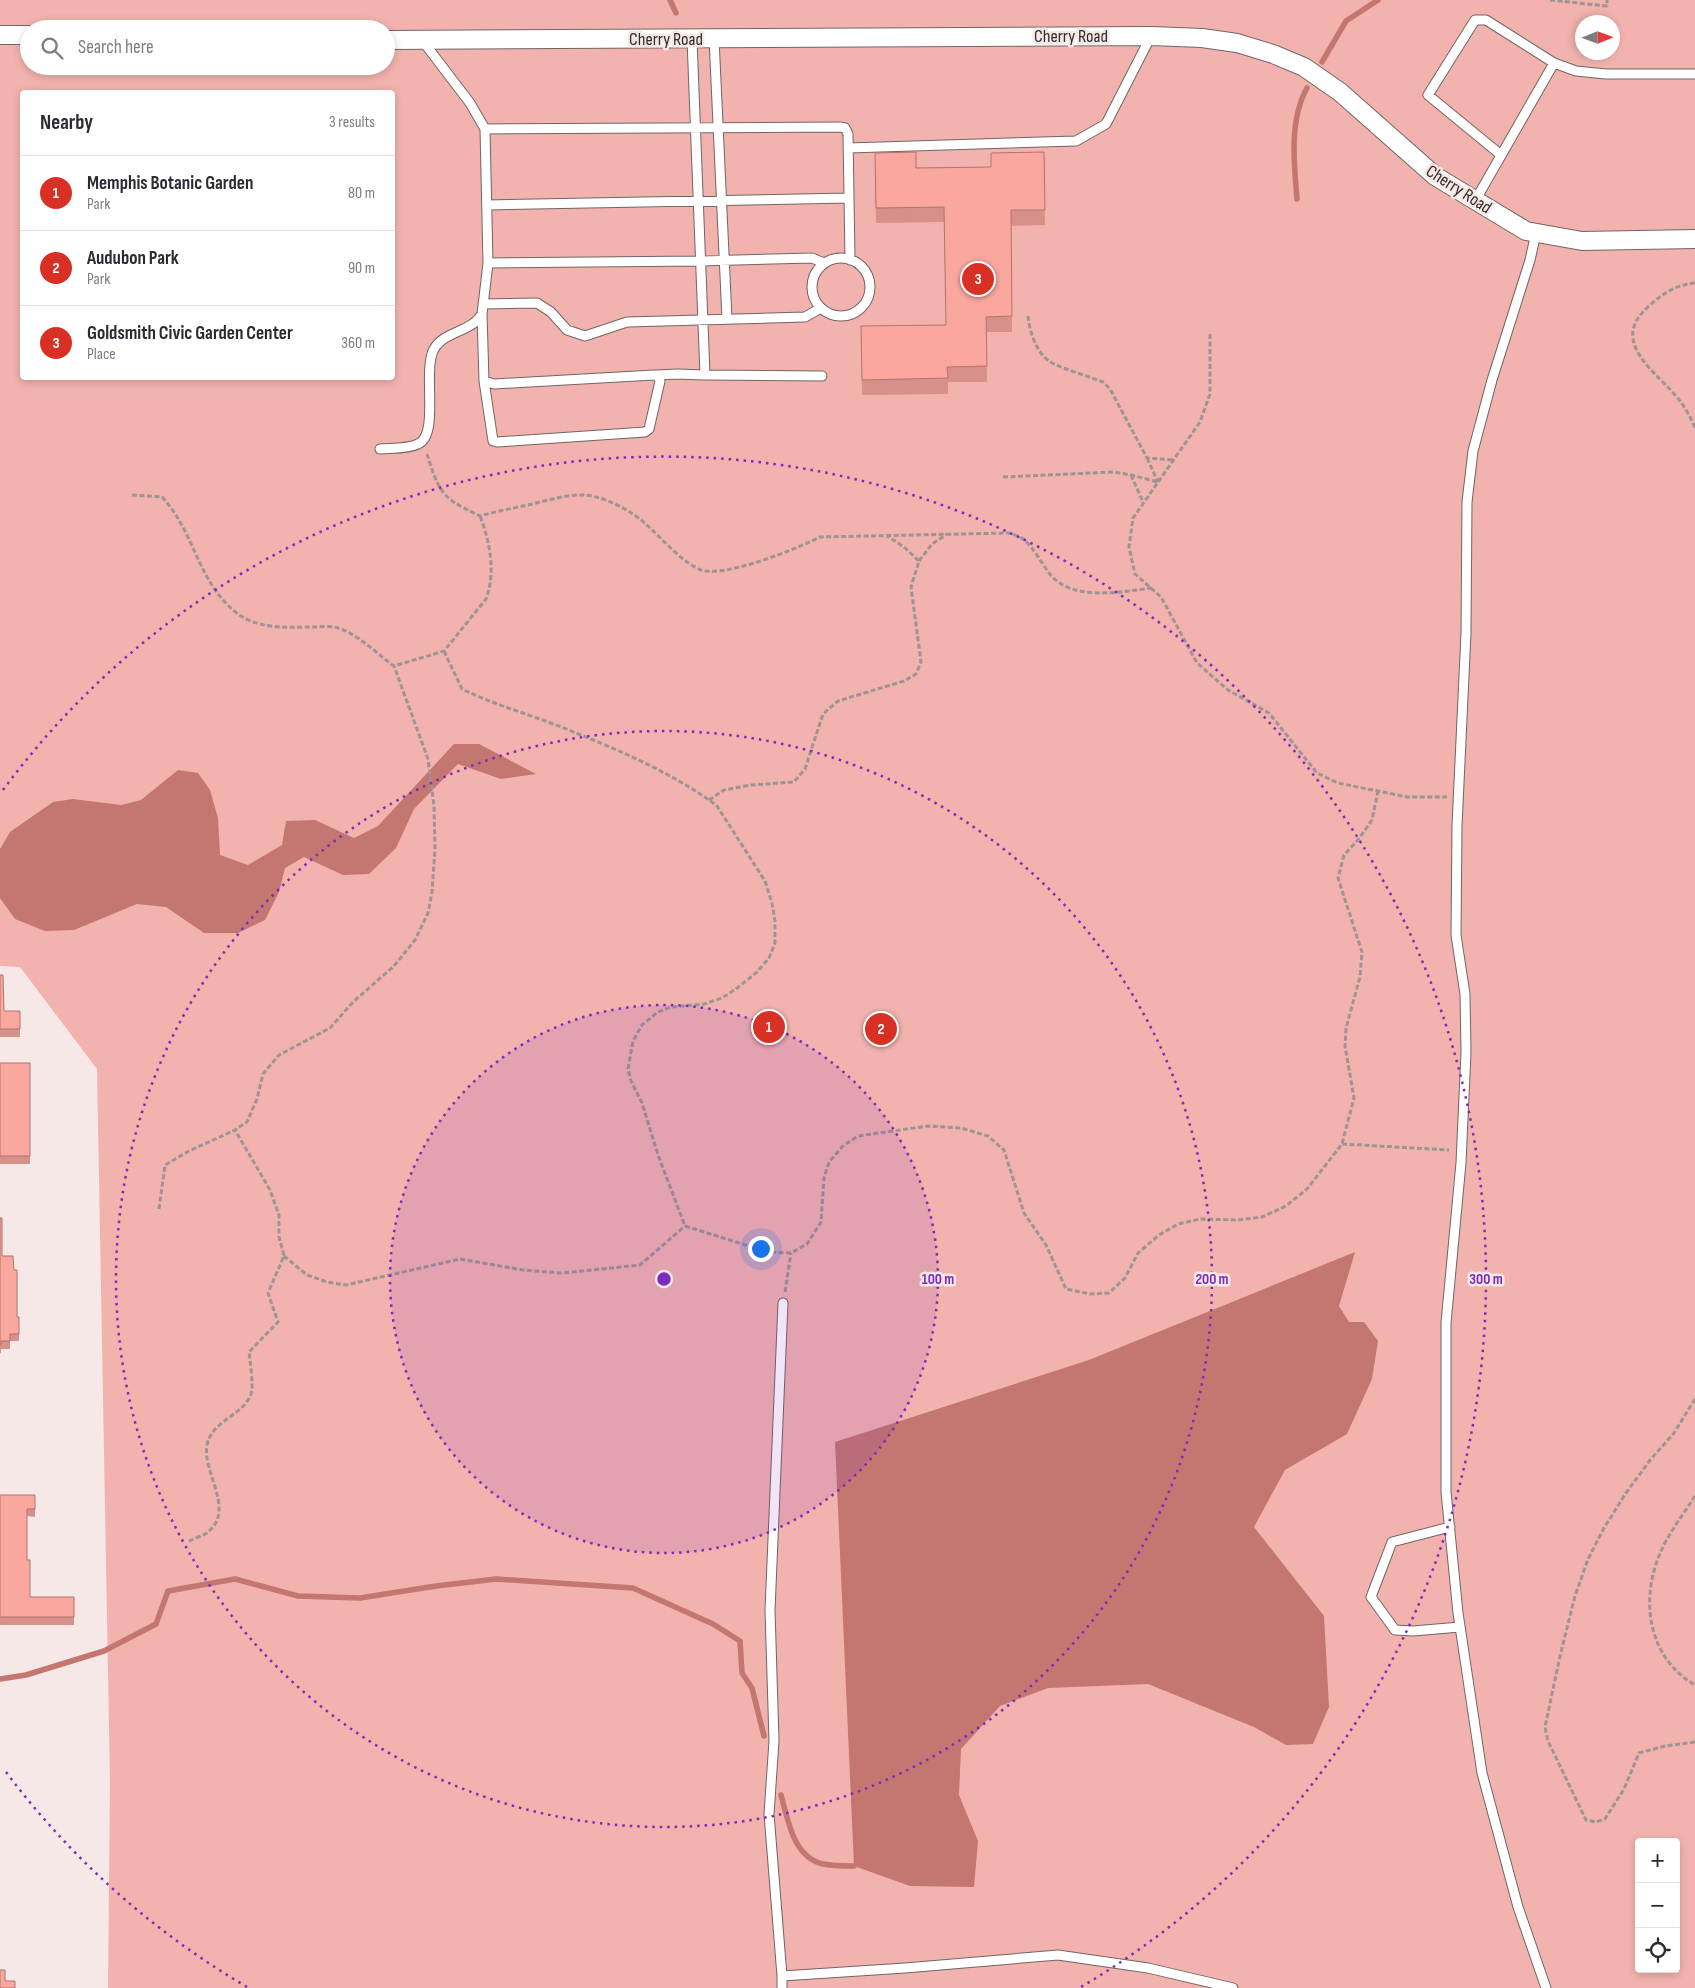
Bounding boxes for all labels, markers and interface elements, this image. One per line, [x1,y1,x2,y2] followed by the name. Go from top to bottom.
[1575,15,1620,60] north arrow
[20,20,395,75] search box
[1034,26,1108,47] street label: Cherry Road
[629,29,703,50] street label: Cherry Road
[38,34,66,62] icon: search
[78,36,154,59] text: Search here
[40,110,93,135] text: Nearby
[329,113,375,132] text: 3 results
[1422,160,1495,218] street label: Cherry Road
[87,172,253,195] text: Memphis Botanic Garden
[53,184,59,203] text: 1
[348,184,375,203] text: 80 m
[87,195,110,214] text: Park
[87,247,179,270] text: Audubon Park
[52,259,60,278] text: 2
[348,259,375,278] text: 90 m
[962,260,994,298] pin: 3
[87,270,110,289] text: Park
[87,322,293,345] text: Goldsmith Civic Garden Center
[52,334,60,353] text: 3
[341,334,375,353] text: 360 m
[87,345,116,364] text: Place
[753,1008,785,1046] pin: 1
[865,1010,897,1048] pin: 2
[748,1236,774,1262] your location
[655,1270,673,1288] centre of rings
[922,1270,954,1289] text: 100 m
[1195,1270,1229,1289] text: 200 m
[1469,1270,1503,1289] text: 300 m
[1635,1838,1680,1973] map controls
[1635,1838,1680,1883] button: +
[1635,1883,1680,1928] button: −
[1635,1928,1680,1973] button: locate

